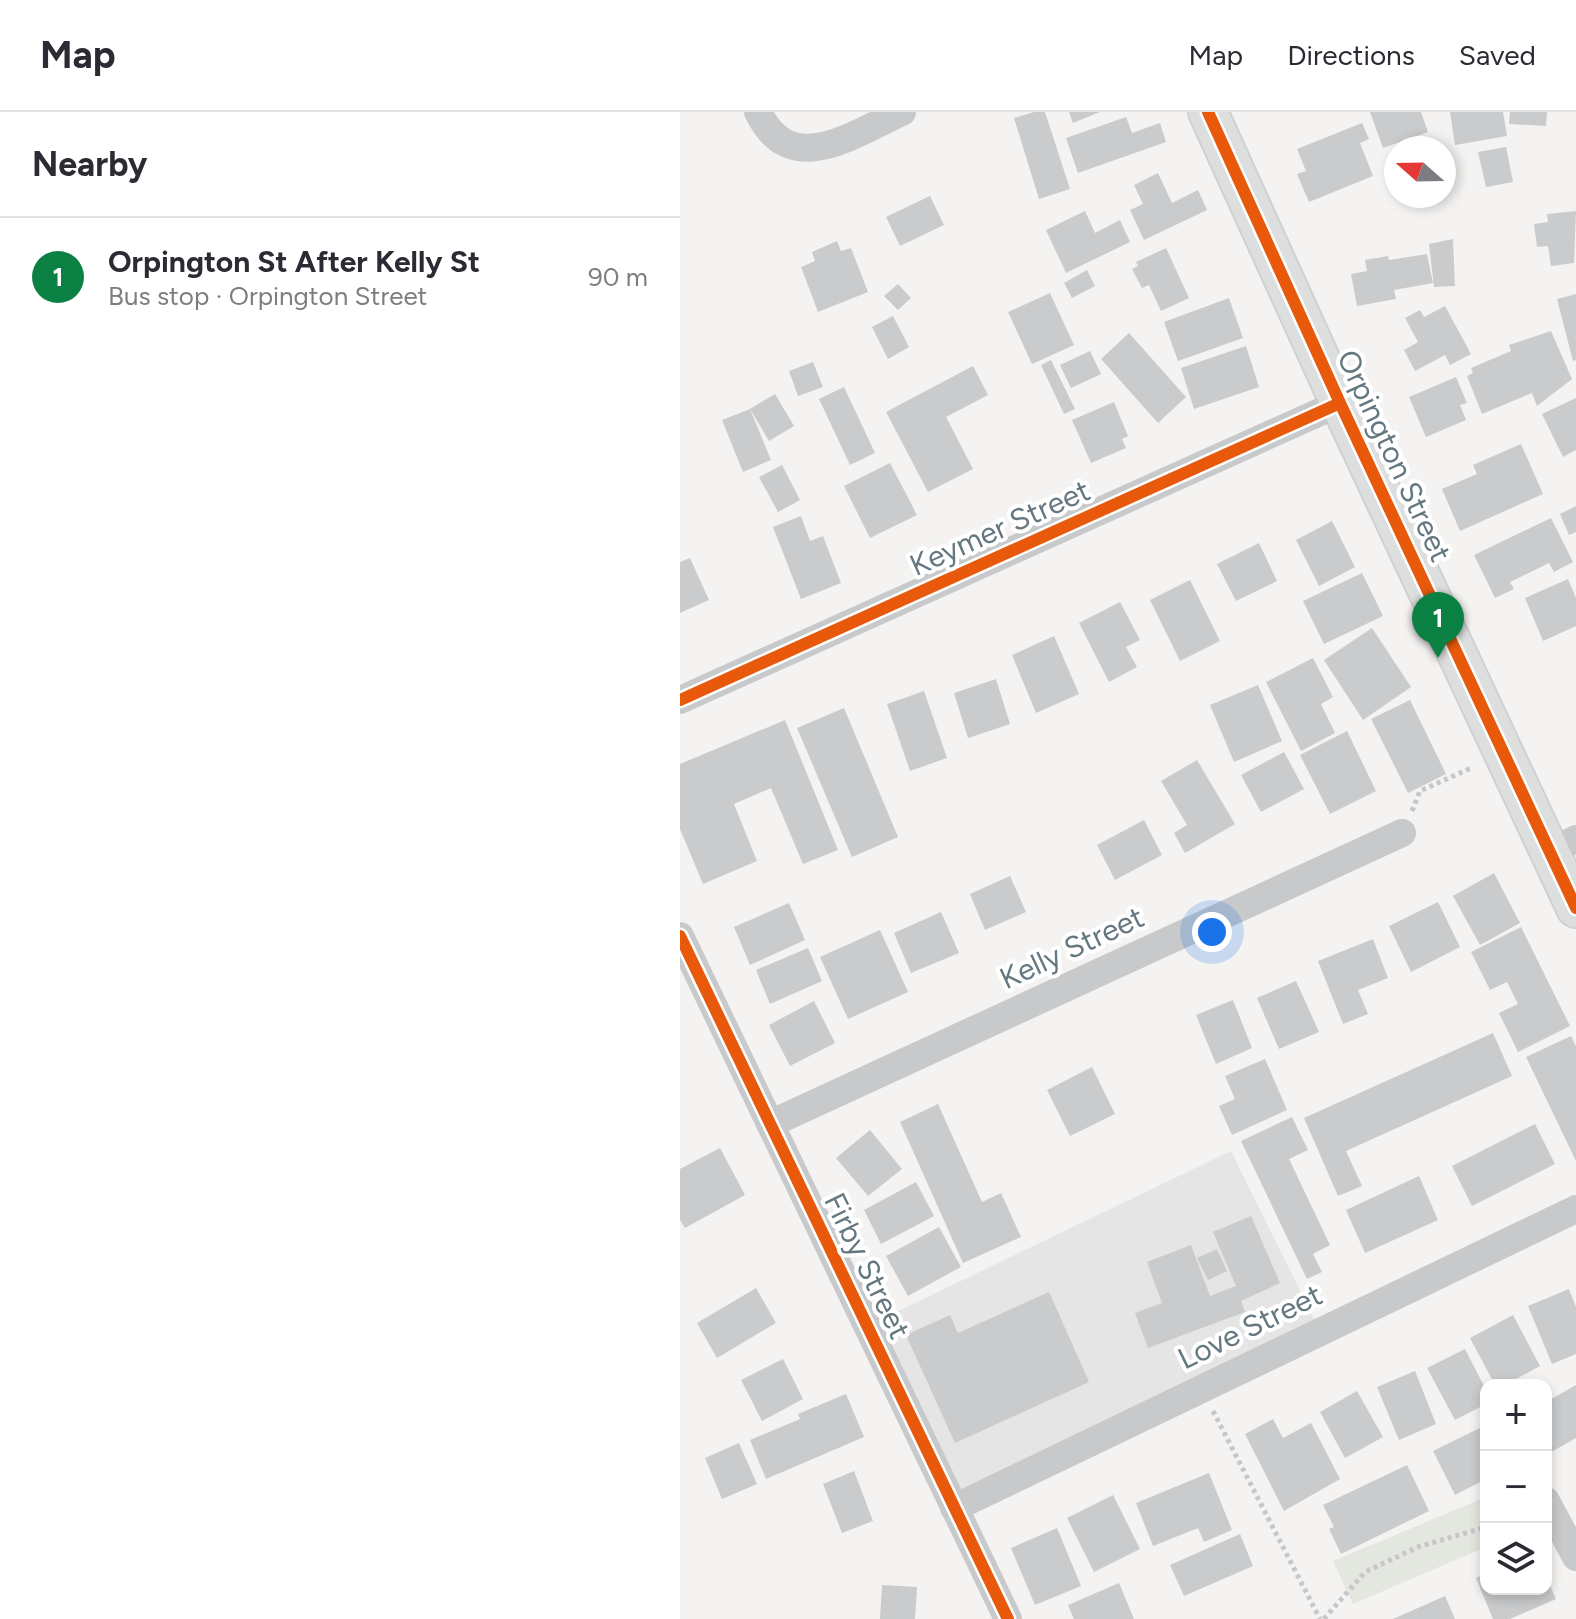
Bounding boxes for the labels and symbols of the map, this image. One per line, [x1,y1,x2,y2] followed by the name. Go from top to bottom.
[1384,136,1456,208] north arrow
[1329,344,1460,568] street label: Orpington Street
[904,471,1096,584] street label: Keymer Street
[1412,592,1464,658] pin: 1
[994,898,1150,997] street label: Kelly Street
[1192,912,1232,952] your location
[816,1187,919,1345] street label: Firby Street
[1172,1276,1328,1377] street label: Love Street

